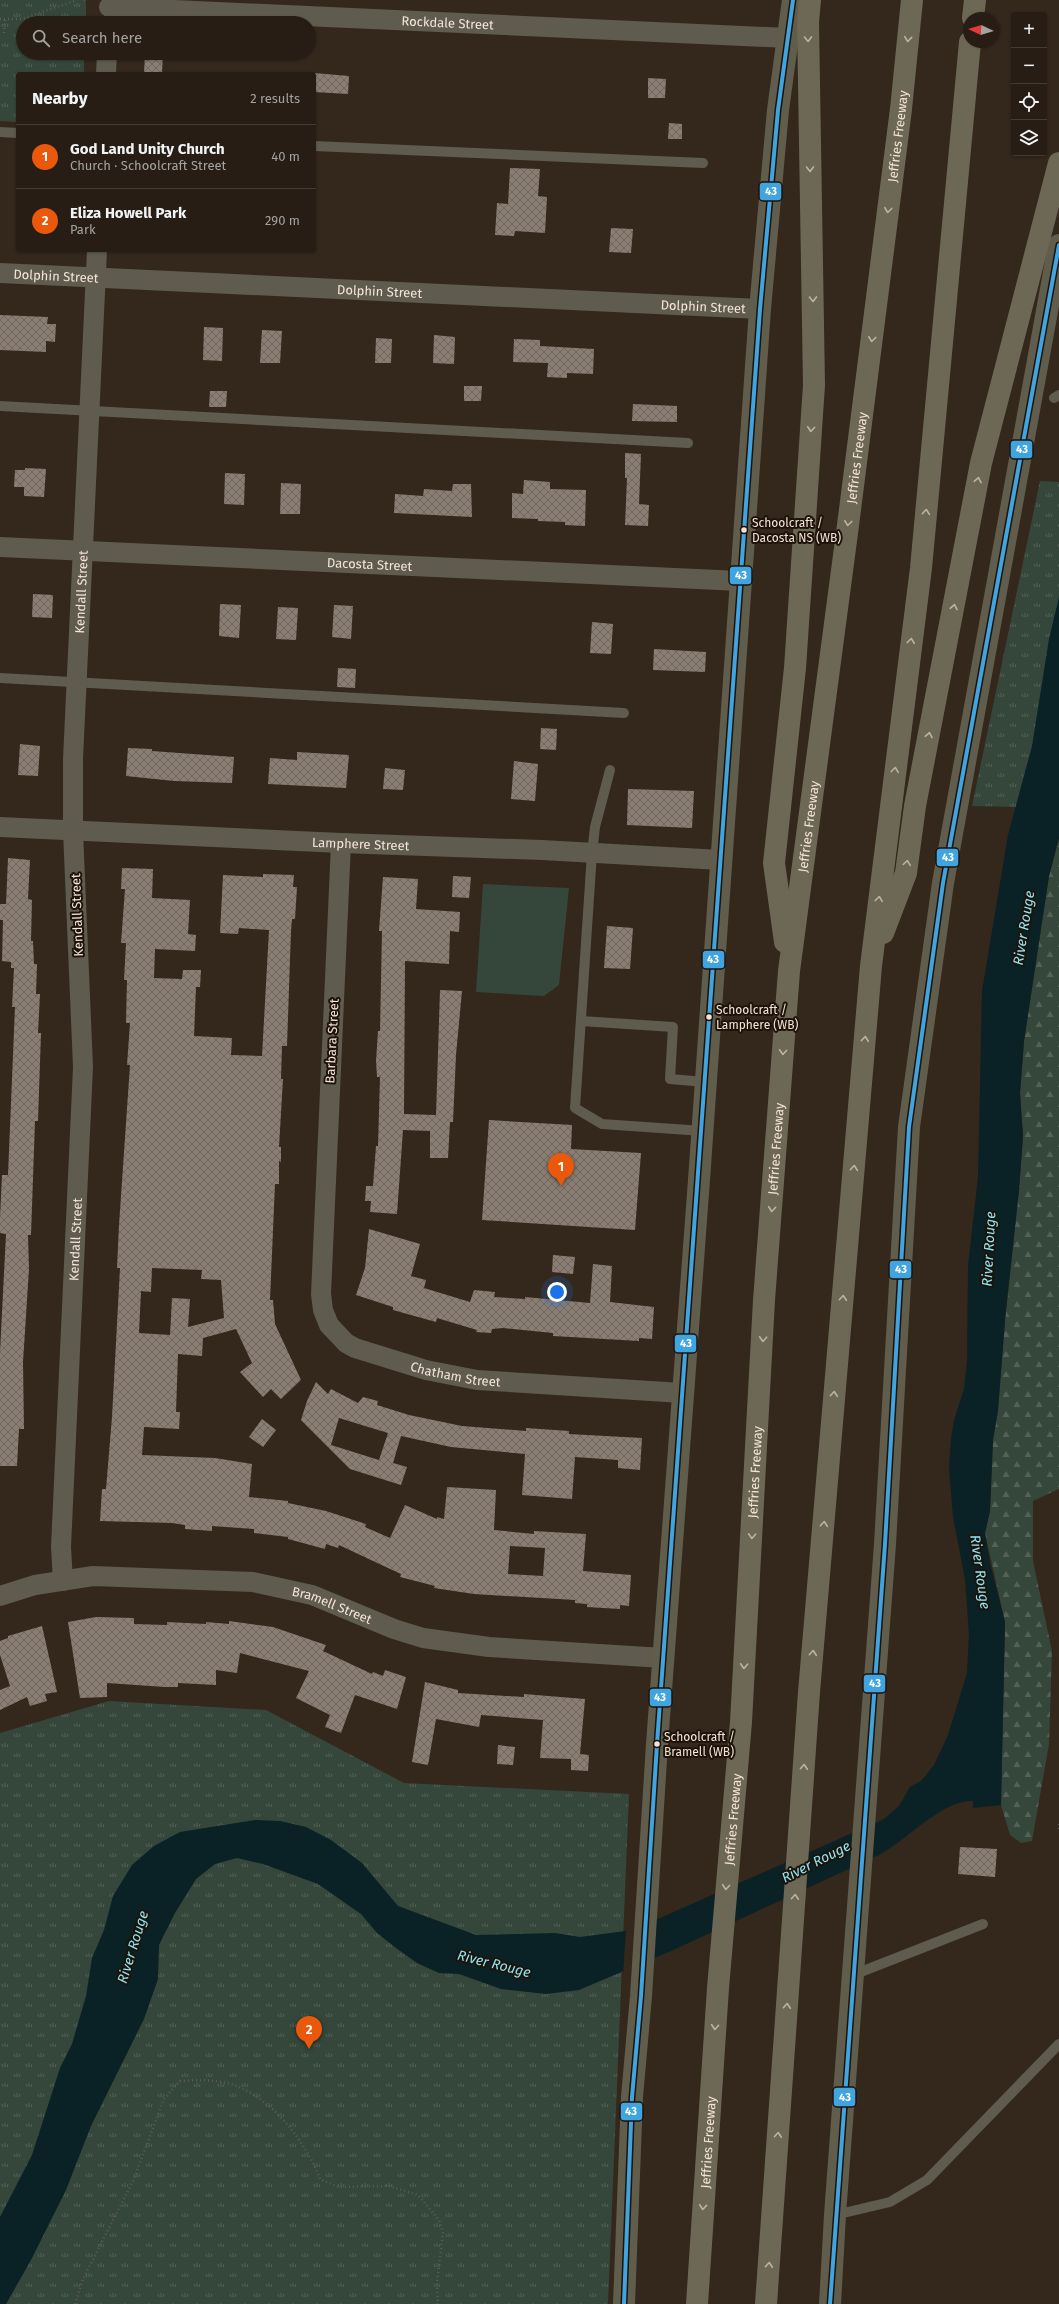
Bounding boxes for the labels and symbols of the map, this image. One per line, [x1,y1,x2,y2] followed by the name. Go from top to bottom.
[963,12,999,48] north arrow
[401,13,494,32] street label: Rockdale Street
[804,36,812,42] one-way arrow
[904,36,913,42] one-way arrow
[884,89,910,183] street label: Jeffries Freeway
[806,166,814,172] one-way arrow
[759,182,782,201] line badge: 43
[765,185,777,198] text: 43
[884,207,893,213] one-way arrow
[13,266,99,285] street label: Dolphin Street
[337,281,423,301] street label: Dolphin Street
[808,296,817,302] one-way arrow
[660,297,746,316] street label: Dolphin Street
[868,336,877,342] one-way arrow
[843,410,870,504] street label: Jeffries Freeway
[807,426,816,432] one-way arrow
[1010,440,1033,459] line badge: 43
[1016,443,1028,456] text: 43
[973,477,982,483] one-way arrow
[921,509,930,515] one-way arrow
[752,516,841,545] place label: Schoolcraft / Dacosta NS (WB)
[844,520,853,526] one-way arrow
[739,525,749,535] marker: Schoolcraft / Dacosta NS (WB)
[71,550,90,634] street label: Kendall Street
[327,555,413,573] street label: Dacosta Street
[729,566,752,585] line badge: 43
[735,569,747,582] text: 43
[949,604,957,611] one-way arrow
[906,638,915,644] one-way arrow
[924,732,933,738] one-way arrow
[890,767,899,773] one-way arrow
[795,779,822,873] street label: Jeffries Freeway
[312,834,410,853] street label: Lamphere Street
[936,848,959,867] line badge: 43
[942,851,954,864] text: 43
[902,860,911,866] one-way arrow
[68,873,86,957] street label: Kendall Street
[1010,890,1038,966] water label: River Rouge
[874,896,883,902] one-way arrow
[702,950,725,969] line badge: 43
[707,953,719,966] text: 43
[322,998,342,1084] street label: Barbara Street
[716,1003,798,1032] place label: Schoolcraft / Lamphere (WB)
[704,1012,714,1022] marker: Schoolcraft / Lamphere (WB)
[860,1036,869,1042] one-way arrow
[779,1049,788,1055] one-way arrow
[765,1102,787,1195] street label: Jeffries Freeway
[548,1153,574,1186] pin: 1
[849,1165,858,1171] one-way arrow
[66,1197,85,1281] street label: Kendall Street
[768,1206,777,1212] one-way arrow
[979,1211,999,1287] water label: River Rouge
[889,1260,912,1279] line badge: 43
[895,1263,907,1276] text: 43
[547,1282,567,1302] your location
[838,1295,847,1301] one-way arrow
[674,1334,697,1353] line badge: 43
[758,1336,767,1342] one-way arrow
[680,1337,692,1350] text: 43
[409,1358,501,1389] street label: Chatham Street
[830,1391,839,1397] one-way arrow
[745,1425,765,1519] street label: Jeffries Freeway
[819,1521,828,1527] one-way arrow
[748,1533,756,1539] one-way arrow
[966,1534,994,1610] water label: River Rouge
[291,1583,374,1627] street label: Bramell Street
[808,1650,817,1656] one-way arrow
[740,1663,749,1669] one-way arrow
[863,1674,886,1693] line badge: 43
[869,1677,881,1690] text: 43
[649,1688,672,1707] line badge: 43
[654,1691,666,1704] text: 43
[664,1730,735,1759] place label: Schoolcraft / Bramell (WB)
[652,1739,662,1749] marker: Schoolcraft / Bramell (WB)
[800,1764,809,1770] one-way arrow
[721,1772,744,1866] street label: Jeffries Freeway
[779,1837,853,1887] water label: River Rouge
[722,1884,731,1890] one-way arrow
[790,1894,799,1900] one-way arrow
[114,1909,152,1985] water label: River Rouge
[456,1947,532,1981] water label: River Rouge
[783,2003,792,2009] one-way arrow
[296,2016,322,2049] pin: 2
[710,2024,719,2030] one-way arrow
[833,2087,856,2107] line badge: 43
[839,2091,851,2104] text: 43
[697,2095,718,2189] street label: Jeffries Freeway
[620,2102,643,2121] line badge: 43
[625,2105,637,2118] text: 43
[773,2132,782,2138] one-way arrow
[699,2204,708,2210] one-way arrow
[764,2262,773,2268] one-way arrow

